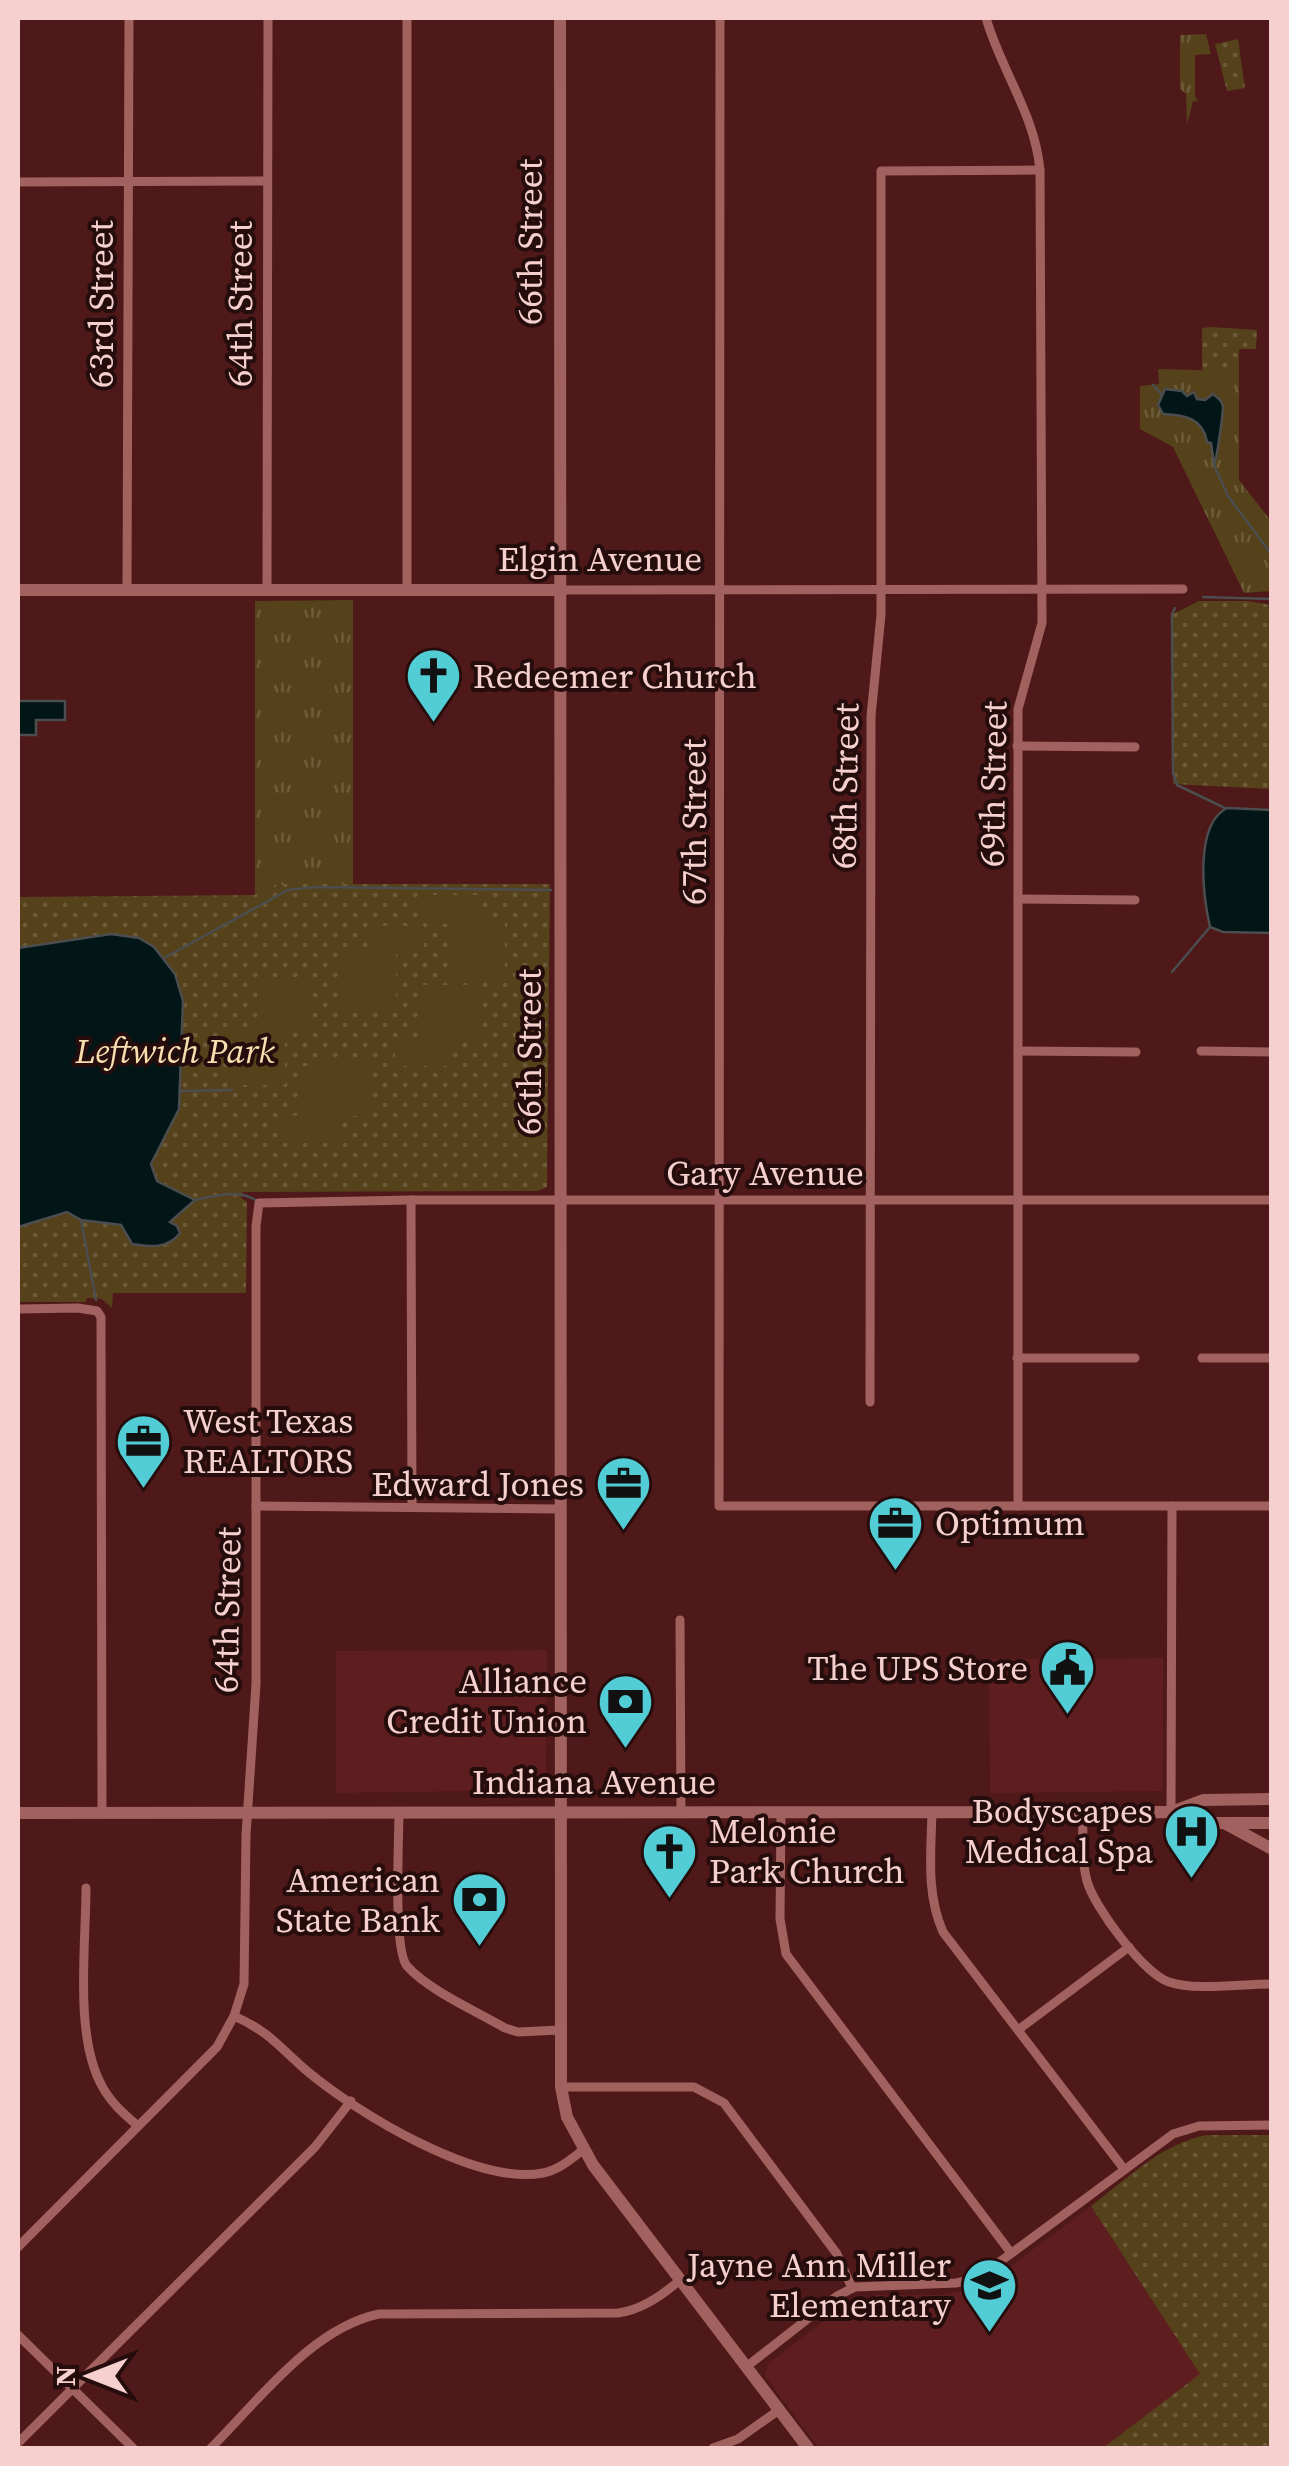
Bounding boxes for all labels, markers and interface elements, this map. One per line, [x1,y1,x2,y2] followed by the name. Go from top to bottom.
[506,158,554,325] street label: 66th Street
[77,219,125,388] street label: 63rd Street
[216,220,264,387] street label: 64th Street
[498,535,702,583] street label: Elgin Avenue
[404,646,464,725] church icon: Redeemer Church
[473,652,757,700] place label: Redeemer Church
[968,700,1018,867] street label: 69th Street
[820,702,870,869] street label: 68th Street
[670,738,718,905] street label: 67th Street
[505,968,553,1135] street label: 66th Street
[74,1027,275,1075] park label: Leftwich Park
[666,1149,864,1197] street label: Gary Avenue
[183,1397,354,1485] place label: West Texas REALTORS
[114,1411,174,1490] office icon: West Texas REALTORS
[593,1454,653,1533] office icon: Edward Jones
[371,1460,584,1508] place label: Edward Jones
[866,1493,926,1572] office icon: Optimum
[935,1499,1085,1547] place label: Optimum
[202,1526,252,1693] street label: 64th Street
[1037,1638,1097,1717] public building icon: The UPS Store
[808,1644,1028,1692] place label: The UPS Store
[386,1657,587,1745] place label: Alliance Credit Union
[596,1671,656,1750] bank icon: Alliance Credit Union
[472,1758,716,1806] street label: Indiana Avenue
[965,1787,1153,1875] place label: Bodyscapes Medical Spa
[1162,1801,1222,1880] hospital icon: Bodyscapes Medical Spa
[709,1807,905,1895] place label: Melonie Park Church
[640,1821,700,1900] church icon: Melonie Park Church
[276,1856,441,1944] place label: American State Bank
[449,1870,509,1949] bank icon: American State Bank
[686,2241,951,2329] place label: Jayne Ann Miller Elementary
[960,2255,1020,2334] school or university icon: Jayne Ann Miller Elementary
[40,2326,140,2426] north arrow
[46,2366,84,2386] text: N

